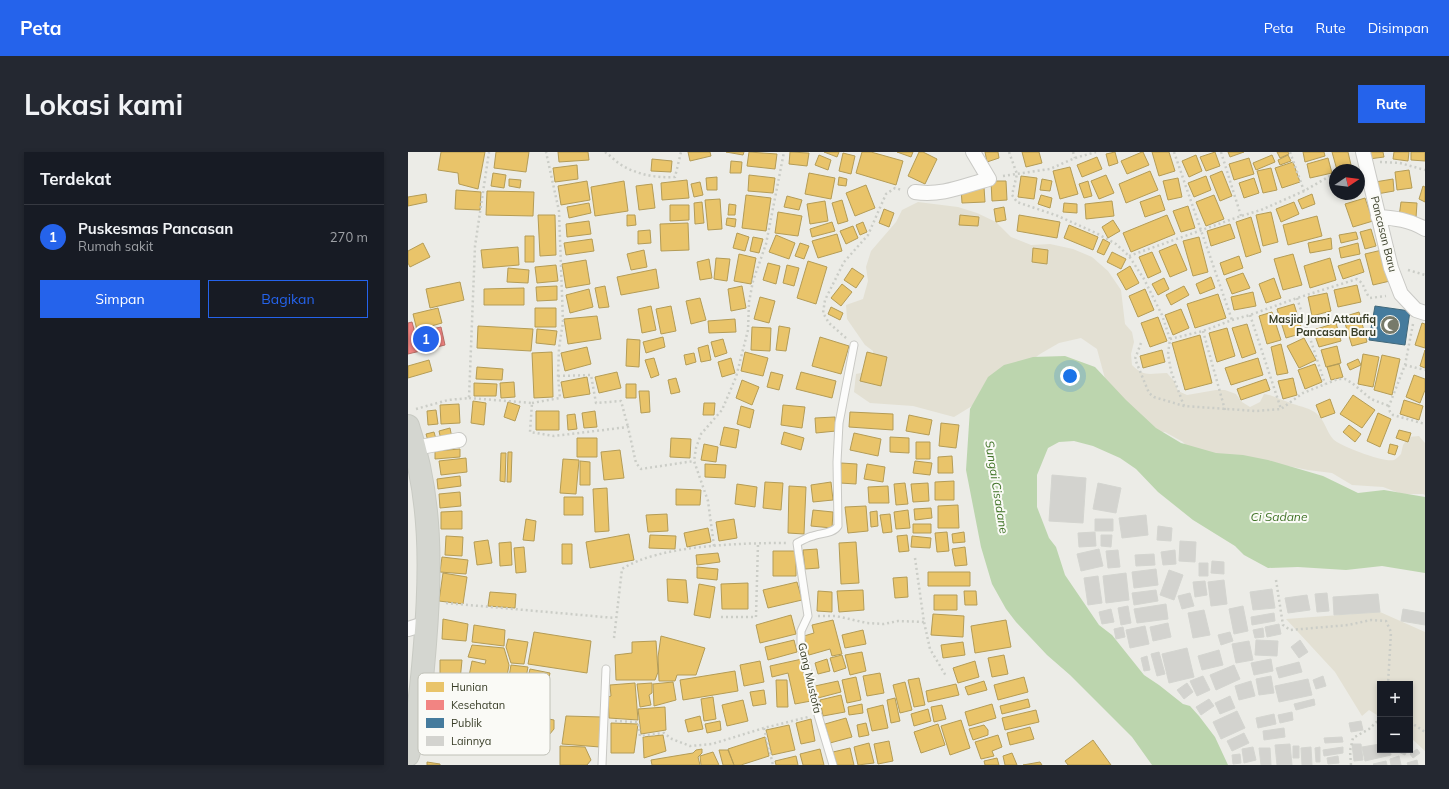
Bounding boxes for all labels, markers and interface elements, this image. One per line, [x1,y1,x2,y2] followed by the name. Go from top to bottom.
[20,16,62,40] text: Peta
[1264,19,1293,37] text: Peta
[1315,19,1346,37] text: Rute
[1368,19,1429,37] text: Disimpan
[1358,85,1425,123] button: Rute
[24,87,183,122] text: Lokasi kami
[1329,164,1365,200] north arrow
[40,168,111,189] text: Terdekat
[1368,195,1400,273] street label: Pancasan Baru
[78,219,233,238] text: Puskesmas Pancasan
[49,229,57,245] text: 1
[330,229,368,245] text: 270 m
[78,238,153,254] text: Rumah sakit
[40,280,200,318] button: Simpan
[208,280,368,318] button: Bagikan
[1269,312,1376,339] place label: Masjid Jami Attaufiq Pancasan Baru
[1379,314,1401,336] mosque icon: Masjid Jami Attaufiq Pancasan Baru
[413,324,439,354] pin: 1
[1060,366,1080,386] your location
[982,439,1012,535] water label: Sungai Cisadane
[1251,509,1308,524] water label: Ci Sadane
[795,641,825,715] street label: Gang Mustofa
[418,673,550,755] legend
[451,680,488,694] text: Hunian
[1377,681,1413,753] map controls
[1377,681,1413,717] button: +
[451,698,505,712] text: Kesehatan
[451,716,482,730] text: Publik
[1377,717,1413,753] button: −
[451,734,491,748] text: Lainnya

